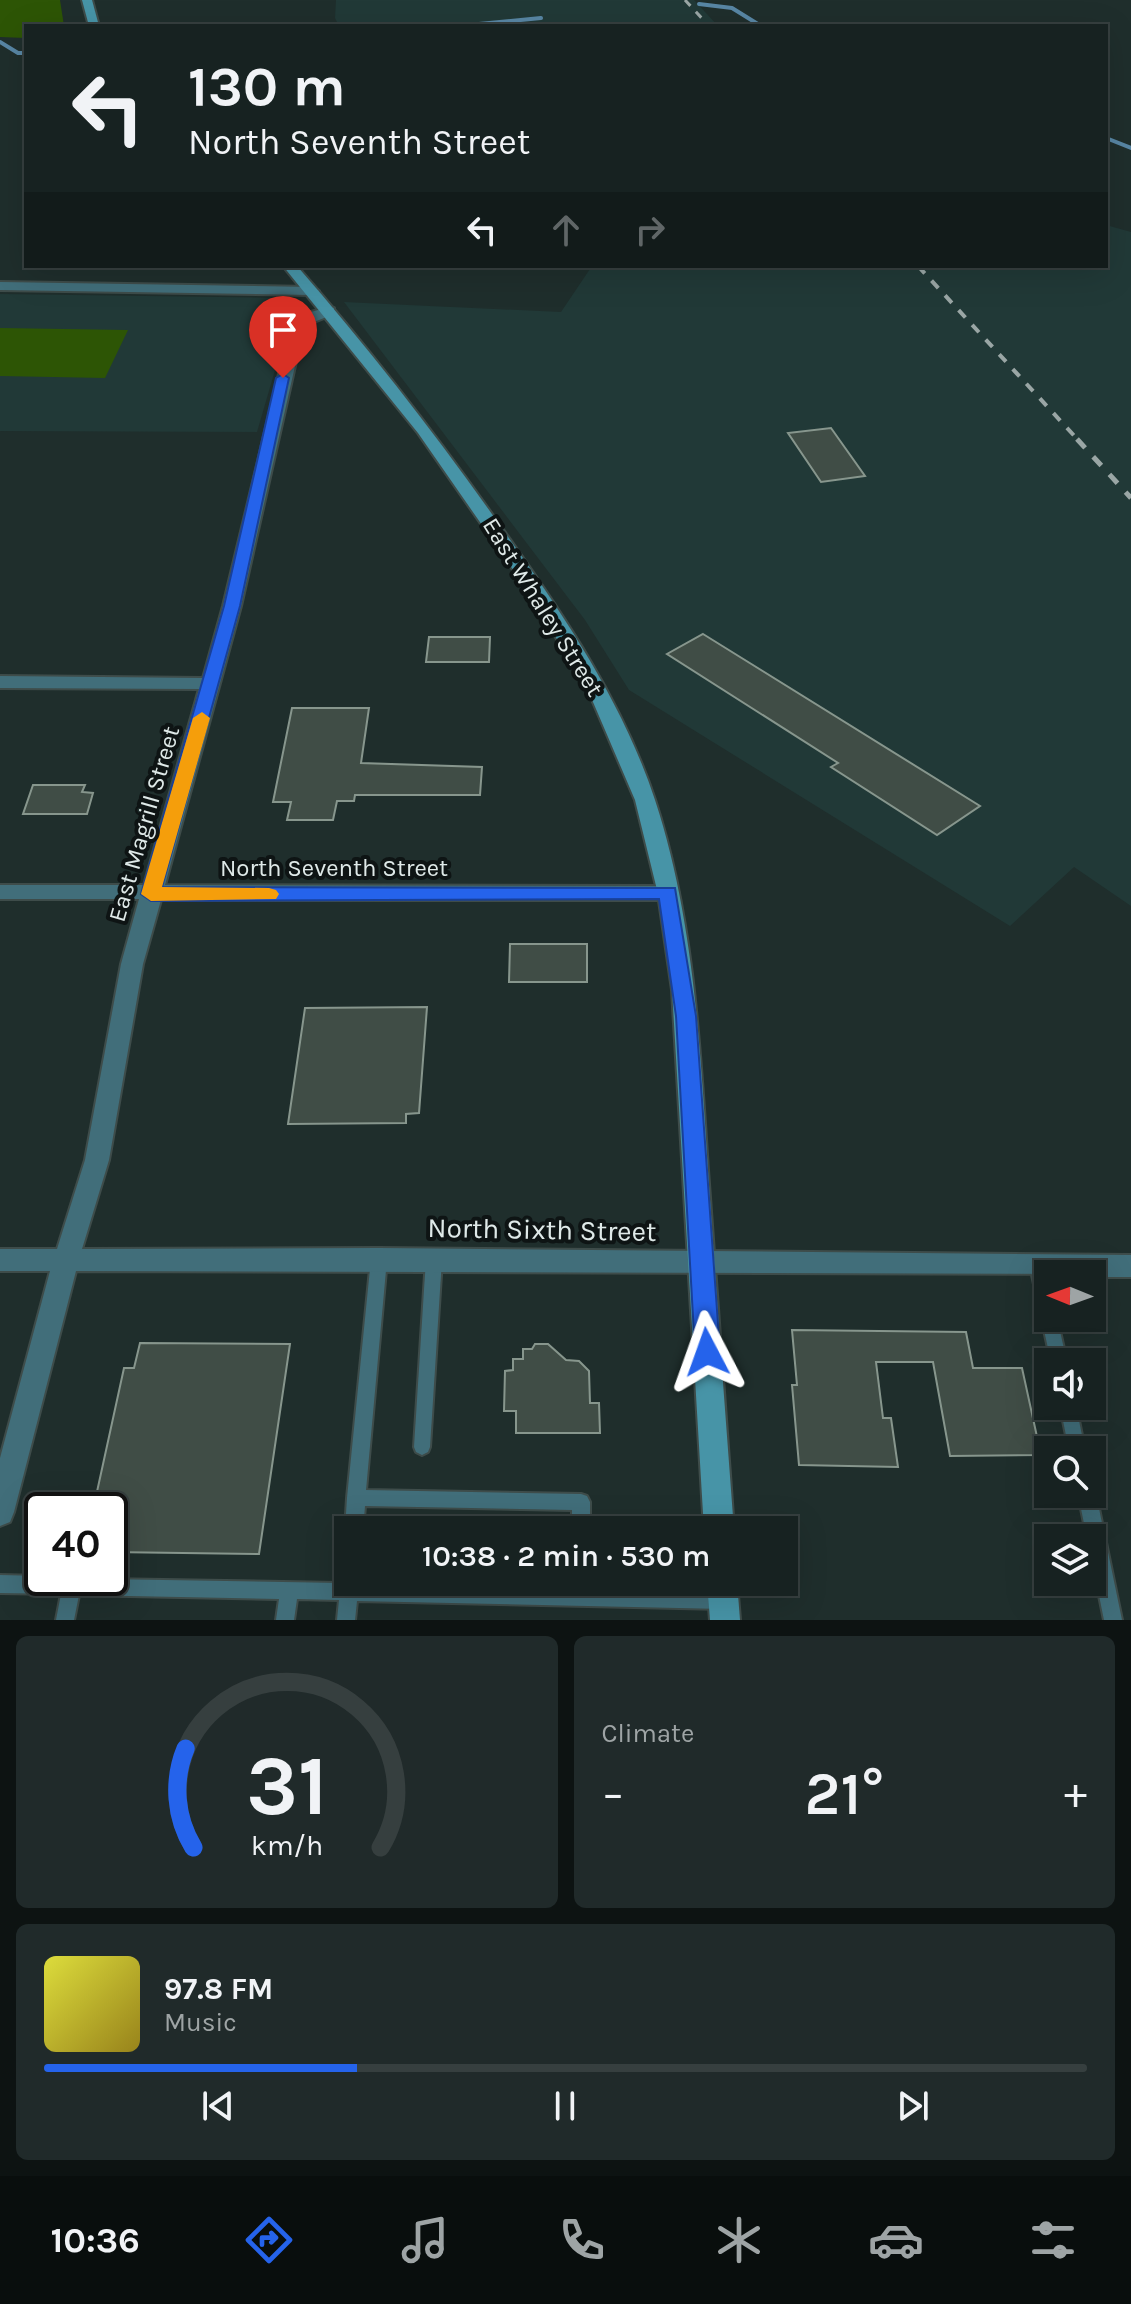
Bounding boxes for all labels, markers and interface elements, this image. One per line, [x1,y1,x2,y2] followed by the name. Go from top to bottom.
[188,54,346,119] text: 130 m
[56,56,160,160] icon: left
[188,121,530,163] text: North Seventh Street
[460,208,504,252] icon: left
[544,208,588,252] icon: ahead
[628,208,672,252] icon: right
[249,296,317,378] pin
[261,308,305,352] icon: arrive
[477,513,609,701] street label: East Whaley Street
[103,723,185,925] street label: East Magrill Street
[220,854,448,882] street label: North Seventh Street
[427,1211,657,1248] street label: North Sixth Street
[1034,1260,1106,1332] north arrow
[1034,1260,1106,1596] map controls
[665,1310,749,1394] position arrow
[1034,1348,1106,1420] button: sound
[1034,1436,1106,1508] button: search
[24,1492,128,1596] speed limit sign: 40
[1034,1524,1106,1596] button: layers
[422,1538,710,1574] text: 10:38 · 2 min · 530 m
[602,1718,694,1749] text: Climate
[246,1738,327,1835] text: 31
[805,1759,884,1829] text: 21°
[602,1768,625,1819] text: −
[1064,1768,1087,1819] text: +
[251,1829,323,1862] text: km/h
[164,1971,273,2007] text: 97.8 FM
[164,2007,237,2038] text: Music
[196,2084,240,2128] icon: previous
[543,2084,587,2128] icon: pause
[891,2084,935,2128] icon: next
[241,2212,297,2268] icon: directions
[397,2212,453,2268] icon: music
[554,2212,610,2268] icon: phone
[711,2212,767,2268] icon: climate
[868,2212,924,2268] icon: car
[1025,2212,1081,2268] icon: filters
[50,2219,140,2261] text: 10:36

